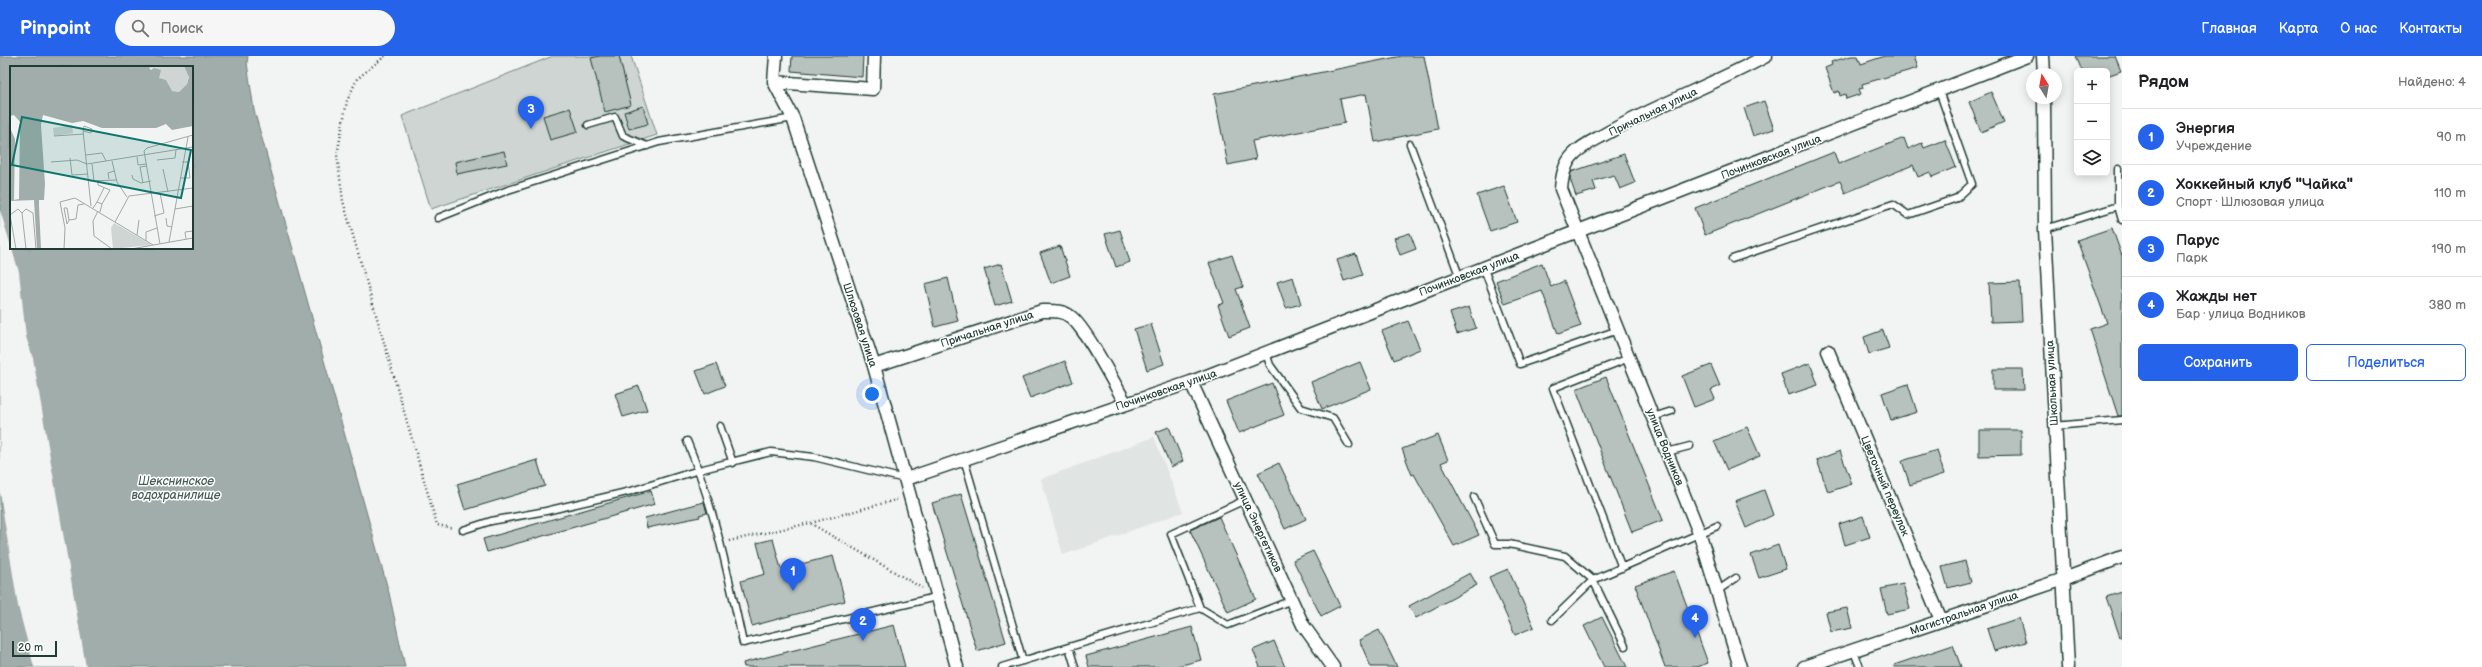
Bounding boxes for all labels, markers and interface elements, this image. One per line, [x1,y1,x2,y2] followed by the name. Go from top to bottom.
[115,10,395,46] search box
[20,17,91,40] text: Pinpoint
[129,17,151,39] icon: search
[161,19,203,38] text: Поиск
[2202,20,2257,37] text: Главная
[2279,20,2318,37] text: Карта
[2340,20,2377,37] text: О нас
[2399,20,2462,37] text: Контакты
[10,66,193,249] inset map
[2026,68,2062,104] north arrow
[2074,68,2110,176] map controls
[2074,68,2110,104] button: +
[2138,72,2189,92] text: Рядом
[2398,74,2466,90] text: Найдено: 4
[1607,85,1700,139] street label: Причальная улица
[518,96,544,129] pin: 3
[2074,104,2110,140] button: −
[2176,119,2235,138] text: Энергия
[2148,129,2154,145] text: 1
[2437,129,2466,145] text: 90 m
[1719,132,1823,182] street label: Починковская улица
[2176,138,2252,154] text: Учреждение
[2074,140,2110,176] button: layers
[2176,175,2353,194] text: Хоккейный клуб "Чайка"
[2147,185,2155,201] text: 2
[2434,185,2466,201] text: 110 m
[2176,194,2324,210] text: Спорт · Шлюзовая улица
[2176,231,2220,250] text: Парус
[2147,241,2155,257] text: 3
[2432,241,2466,257] text: 190 m
[1417,249,1521,299] street label: Починковская улица
[2176,250,2208,266] text: Парк
[840,281,880,369] street label: Шлюзовая улица
[2176,287,2257,306] text: Жажды нет
[2147,297,2155,313] text: 4
[2429,297,2466,313] text: 380 m
[2176,306,2305,322] text: Бар · улица Водников
[939,308,1035,350] street label: Причальная улица
[2043,339,2061,426] street label: Школьная улица
[2138,344,2298,381] button: Сохранить
[2306,344,2466,381] button: Поделиться
[1114,366,1219,413] street label: Починковская улица
[862,384,882,404] your location
[1644,407,1686,488] street label: улица Водников
[1858,434,1912,538] street label: Цветочный переулок
[132,474,221,503] water label: Шекснинское водохранилище
[1231,480,1285,574] street label: улица Энергетиков
[780,558,806,591] pin: 1
[1908,588,2020,638] street label: Магистральная улица
[1682,605,1708,638] pin: 4
[850,608,876,641] pin: 2
[12,639,57,658] scale bar
[18,641,43,654] text: 20 m

